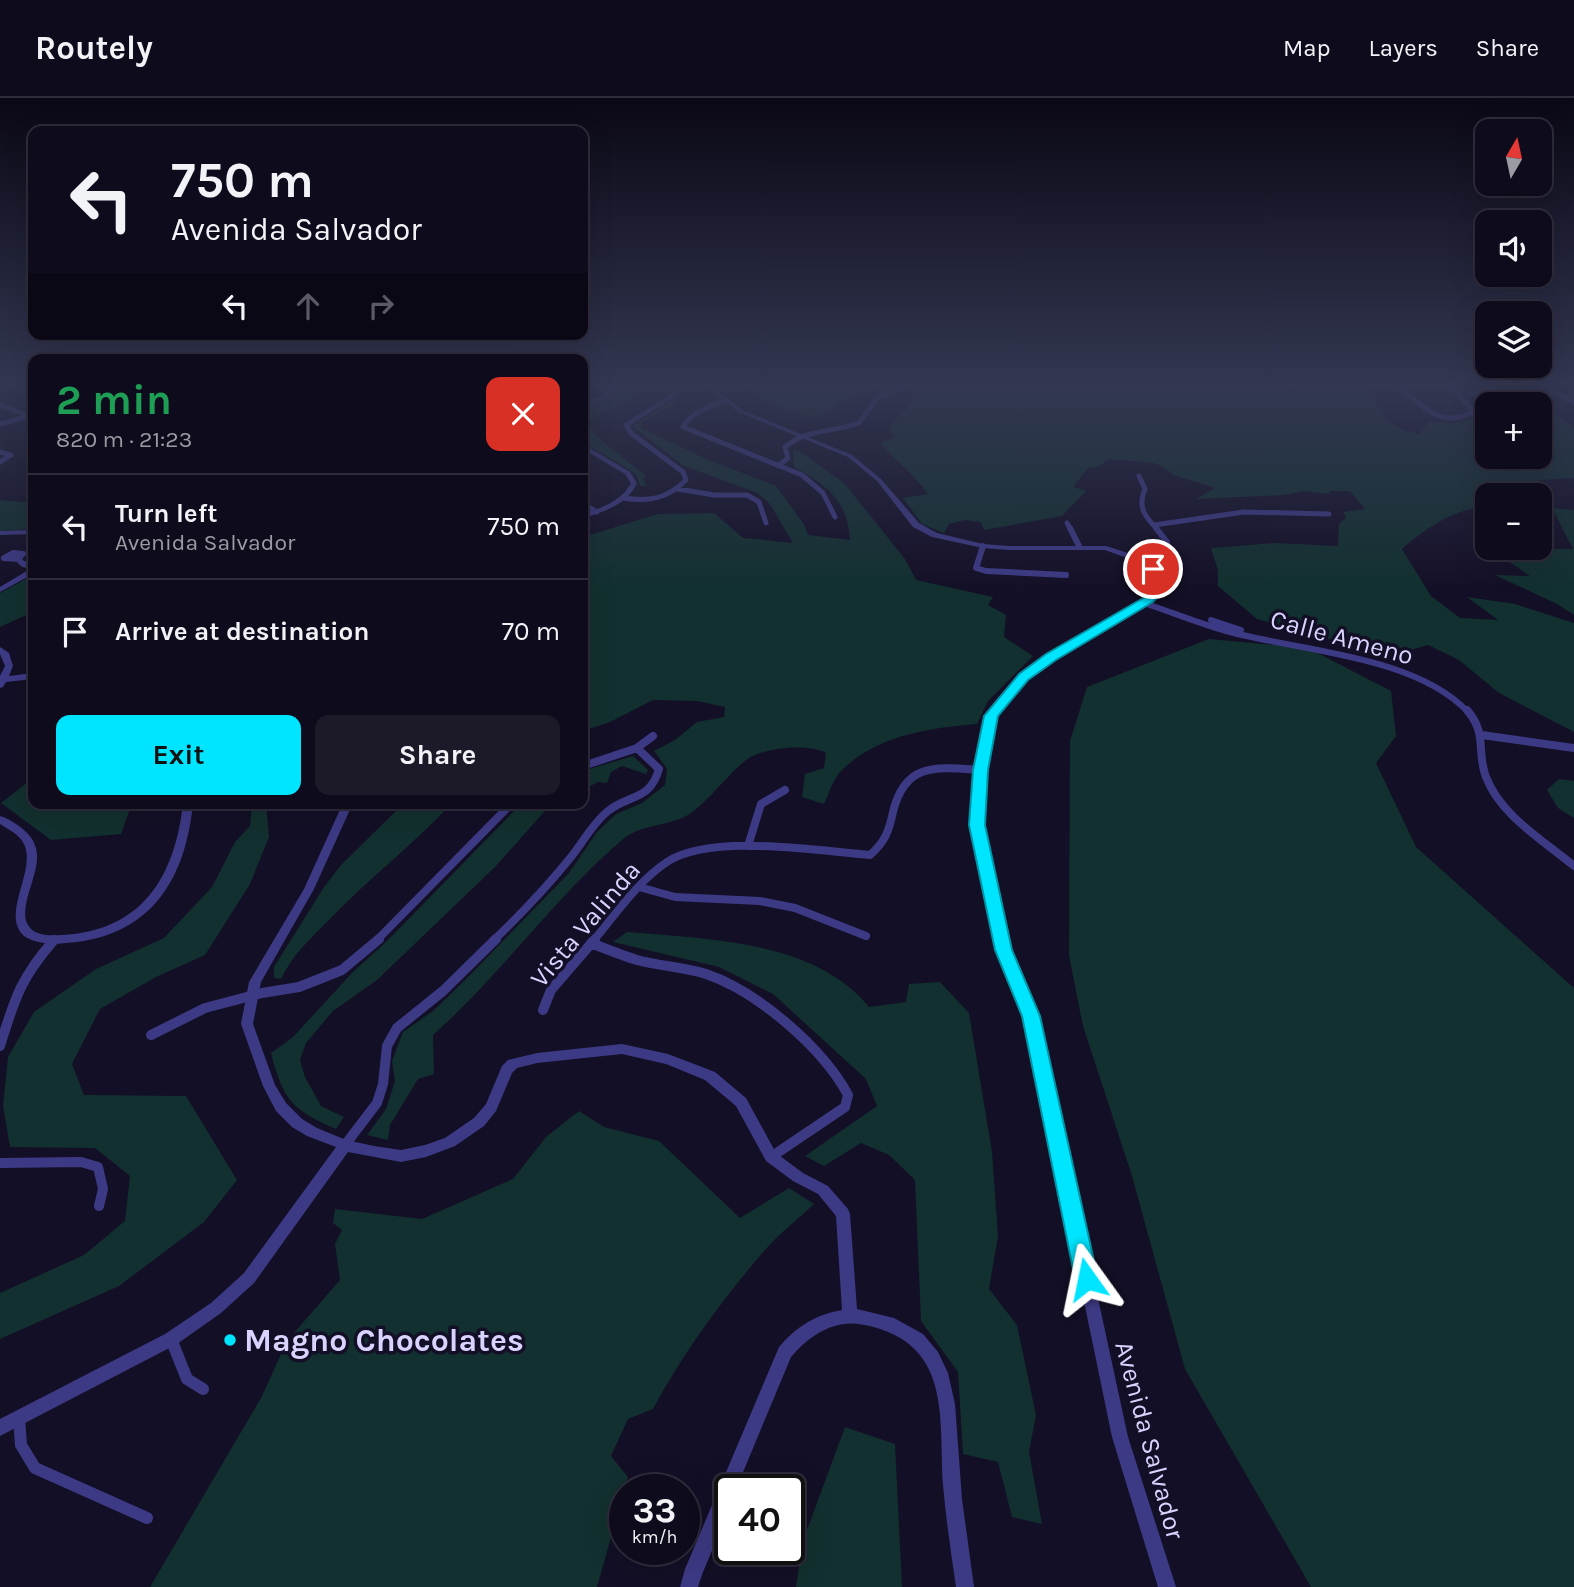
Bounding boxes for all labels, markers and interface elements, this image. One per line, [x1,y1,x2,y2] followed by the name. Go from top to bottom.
[35,29,153,67] text: Routely
[1283,34,1331,62] text: Map
[1369,34,1438,62] text: Layers
[1476,34,1539,62] text: Share
[1475,119,1552,196] north arrow
[1475,119,1552,560] map controls
[171,152,314,209] text: 750 m
[56,154,147,245] icon: left
[1475,210,1552,287] button: sound
[171,211,422,248] text: Avenida Salvador
[216,287,254,325] icon: left
[289,287,327,325] icon: ahead
[362,287,400,325] icon: right
[1475,301,1552,378] button: layers
[56,375,172,425] text: 2 min
[486,377,560,451] button: close
[1475,392,1552,469] button: +
[56,426,192,453] text: 820 m · 21:23
[1475,483,1552,560] button: −
[115,498,217,529] text: Turn left
[56,508,94,546] icon: left
[487,511,560,542] text: 750 m
[115,529,295,556] text: Avenida Salvador
[1123,539,1183,599] pin
[1134,550,1172,588] icon: arrive
[1267,604,1417,671] street label: Calle Ameno
[56,613,94,651] icon: arrive
[115,616,369,647] text: Arrive at destination
[502,616,560,647] text: 70 m
[56,715,301,795] button: Exit
[315,715,560,795] button: Share
[524,855,647,994] street label: Vista Valinda
[1050,1242,1124,1316] position arrow
[244,1322,524,1359] place label: Magno Chocolates
[222,1332,238,1348] marker: Magno Chocolates
[1108,1338,1191,1543] street label: Avenida Salvador
[714,1474,805,1565] speed limit sign: 40
[633,1490,676,1531] text: 33
[632,1526,677,1548] text: km/h

